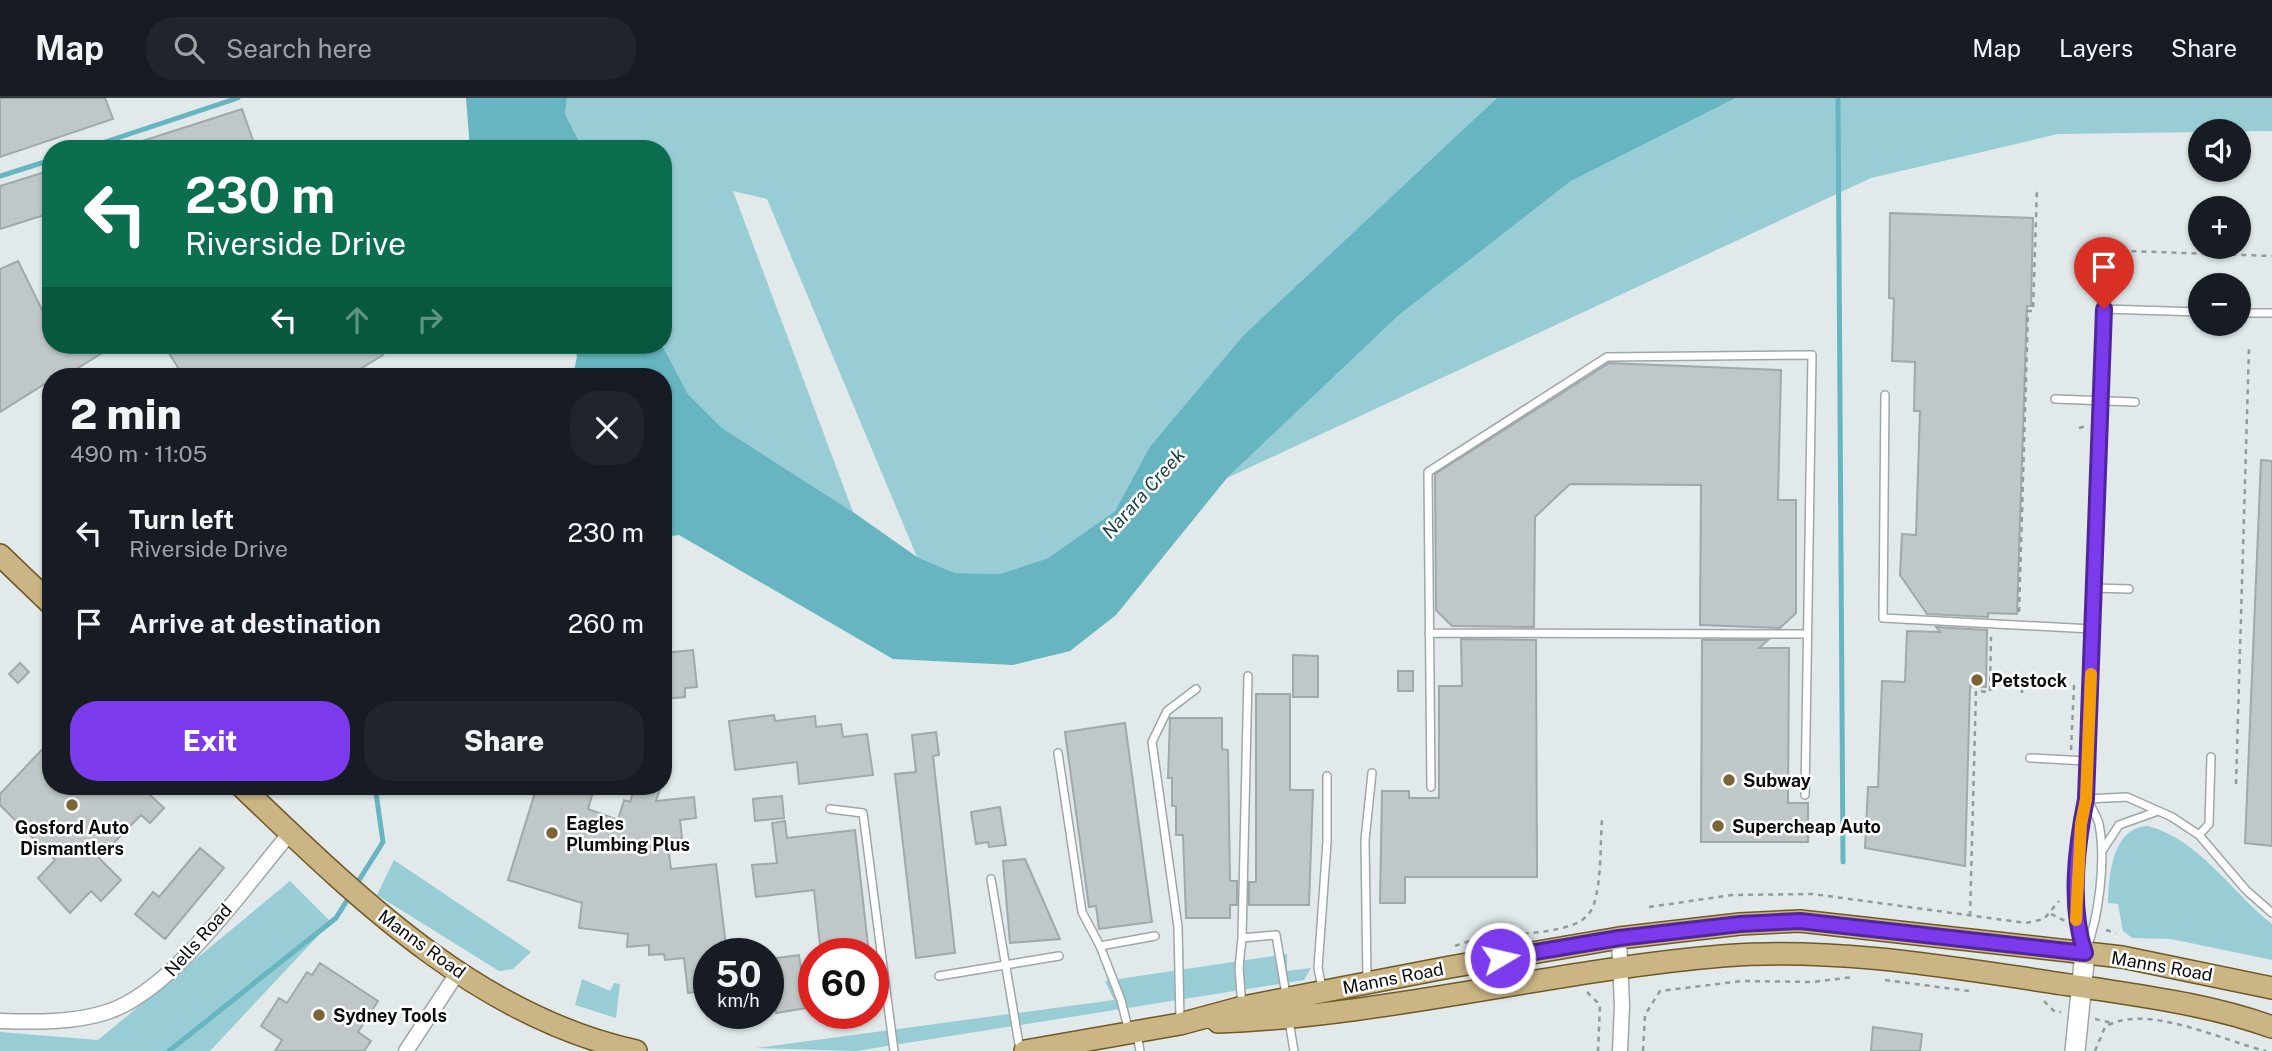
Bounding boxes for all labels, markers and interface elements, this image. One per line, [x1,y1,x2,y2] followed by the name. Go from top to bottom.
[146,17,636,80] search box
[35,29,104,67] text: Map
[170,29,208,67] icon: search
[226,33,372,64] text: Search here
[1972,34,2021,62] text: Map
[2059,34,2133,62] text: Layers
[2171,34,2237,62] text: Share
[2188,119,2251,336] map controls
[2188,119,2251,182] button: sound
[185,166,335,224] text: 230 m
[70,168,161,259] icon: left
[2188,196,2251,259] button: +
[185,225,406,262] text: Riverside Drive
[2074,237,2134,309] pin
[2085,248,2123,286] icon: arrive
[2188,273,2251,336] button: −
[265,301,303,339] icon: left
[338,301,376,339] icon: ahead
[411,301,449,339] icon: right
[70,389,182,438] text: 2 min
[570,391,644,465] button: close
[70,440,207,467] text: 490 m · 11:05
[1097,443,1189,542] water label: Narara Creek
[129,504,234,535] text: Turn left
[70,514,108,552] icon: left
[568,517,644,548] text: 230 m
[129,535,288,562] text: Riverside Drive
[70,605,108,643] icon: arrive
[129,608,381,639] text: Arrive at destination
[568,608,644,639] text: 260 m
[1991,670,2068,691] place label: Petstock
[1969,672,1985,688] marker: Petstock
[70,701,350,781] button: Exit
[364,701,644,781] button: Share
[1743,770,1811,791] place label: Subway
[1721,772,1737,788] marker: Subway
[64,797,80,813] marker: Gosford Auto Dismantlers
[566,813,690,855] place label: Eagles Plumbing Plus
[1732,816,1881,837] place label: Supercheap Auto
[15,817,129,859] place label: Gosford Auto Dismantlers
[1710,818,1726,834] marker: Supercheap Auto
[544,825,560,841] marker: Eagles Plumbing Plus
[160,900,236,980] street label: Nells Road
[374,905,470,983] street label: Manns Road
[1463,921,1537,995] position arrow
[798,938,889,1029] speed limit sign: 60
[2110,947,2214,985] street label: Manns Road
[715,954,762,995] text: 50
[1341,958,1445,998] street label: Manns Road
[717,990,760,1011] text: km/h
[333,1005,447,1026] place label: Sydney Tools
[311,1007,327,1023] marker: Sydney Tools

